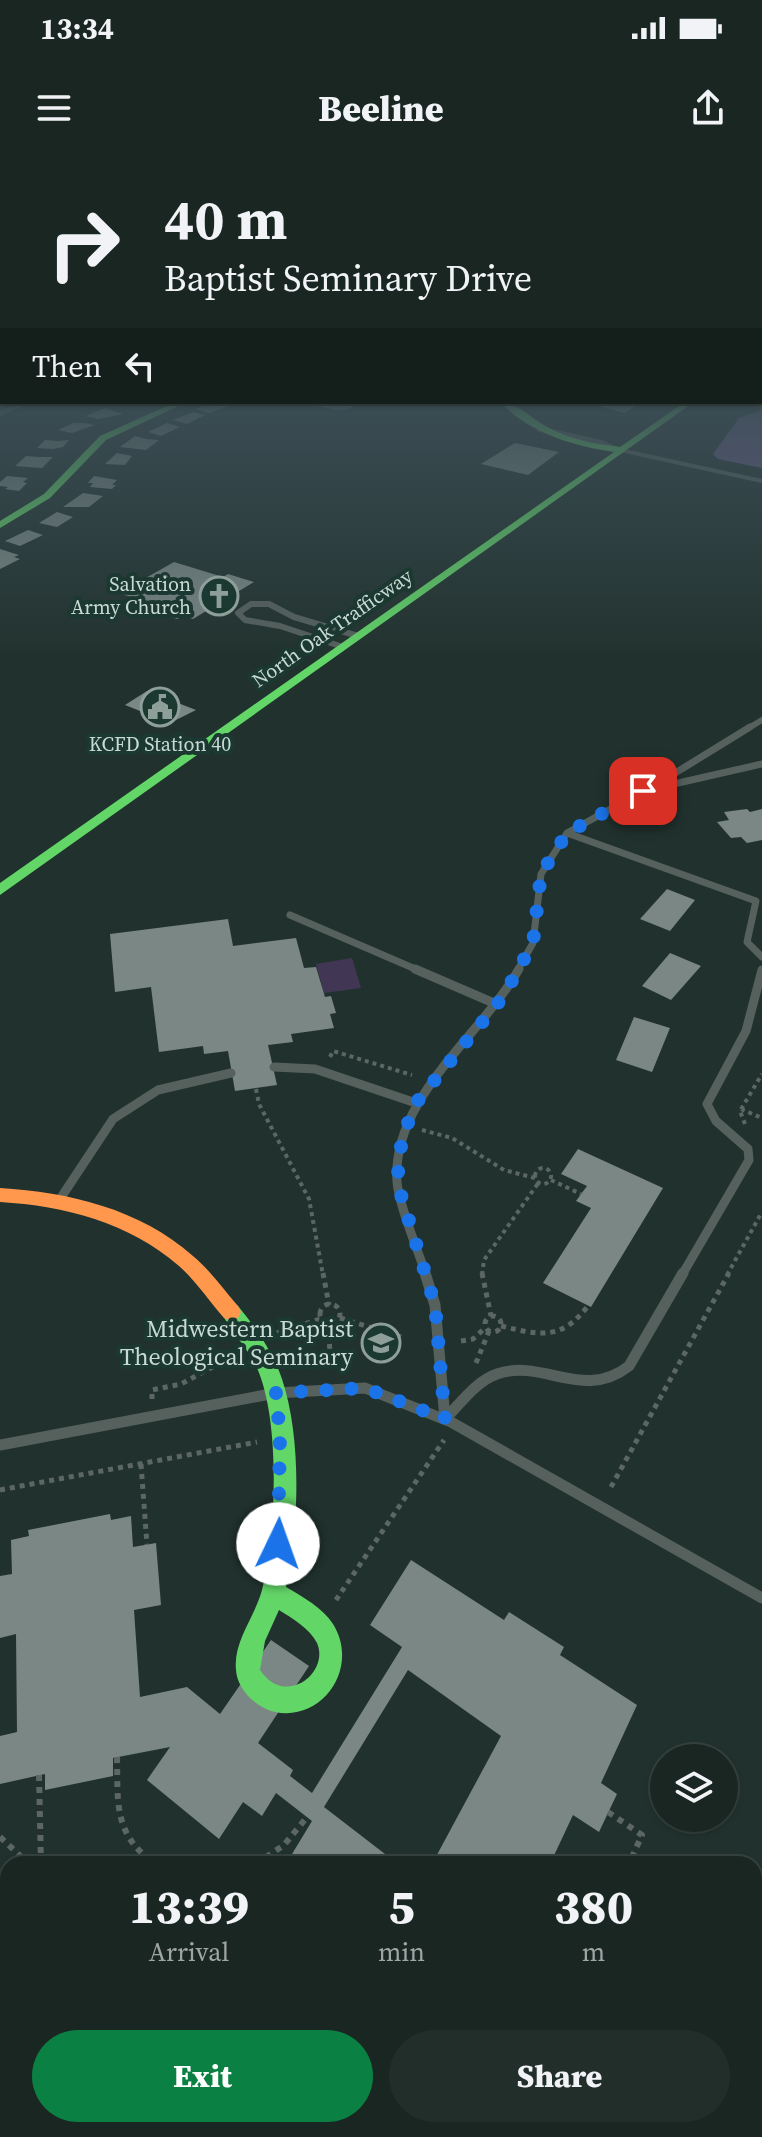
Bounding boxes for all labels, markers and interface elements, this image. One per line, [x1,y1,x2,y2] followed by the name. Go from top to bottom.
[40,8,114,49] text: 13:34
[318,84,444,133] text: Beeline
[32,86,76,130] icon: menu
[686,86,730,130] icon: share
[164,181,287,258] text: 40 m
[32,192,136,296] icon: right
[164,254,532,303] text: Baptist Seminary Drive
[118,344,162,388] icon: left
[32,346,102,387] text: Then
[246,562,418,694] street label: North Oak Trafficway
[71,570,191,621] place label: Salvation Army Church
[198,575,240,617] church icon: Salvation Army Church
[139,686,181,728] public building icon: KCFD Station 40
[89,730,231,758] place label: KCFD Station 40
[609,757,677,825] pin
[621,769,665,813] icon: arrive
[120,1312,354,1373] place label: Midwestern Baptist Theological Seminary
[360,1322,402,1364] school or university icon: Midwestern Baptist Theological Seminary
[236,1502,320,1586] position arrow
[650,1744,738,1832] map controls
[650,1744,738,1832] button: layers
[129,1873,249,1939] text: 13:39
[388,1873,415,1939] text: 5
[554,1873,633,1939] text: 380
[149,1934,229,1970] text: Arrival
[378,1934,425,1970] text: min
[582,1934,605,1970] text: m
[32,2030,373,2122] button: Exit
[389,2030,730,2122] button: Share

